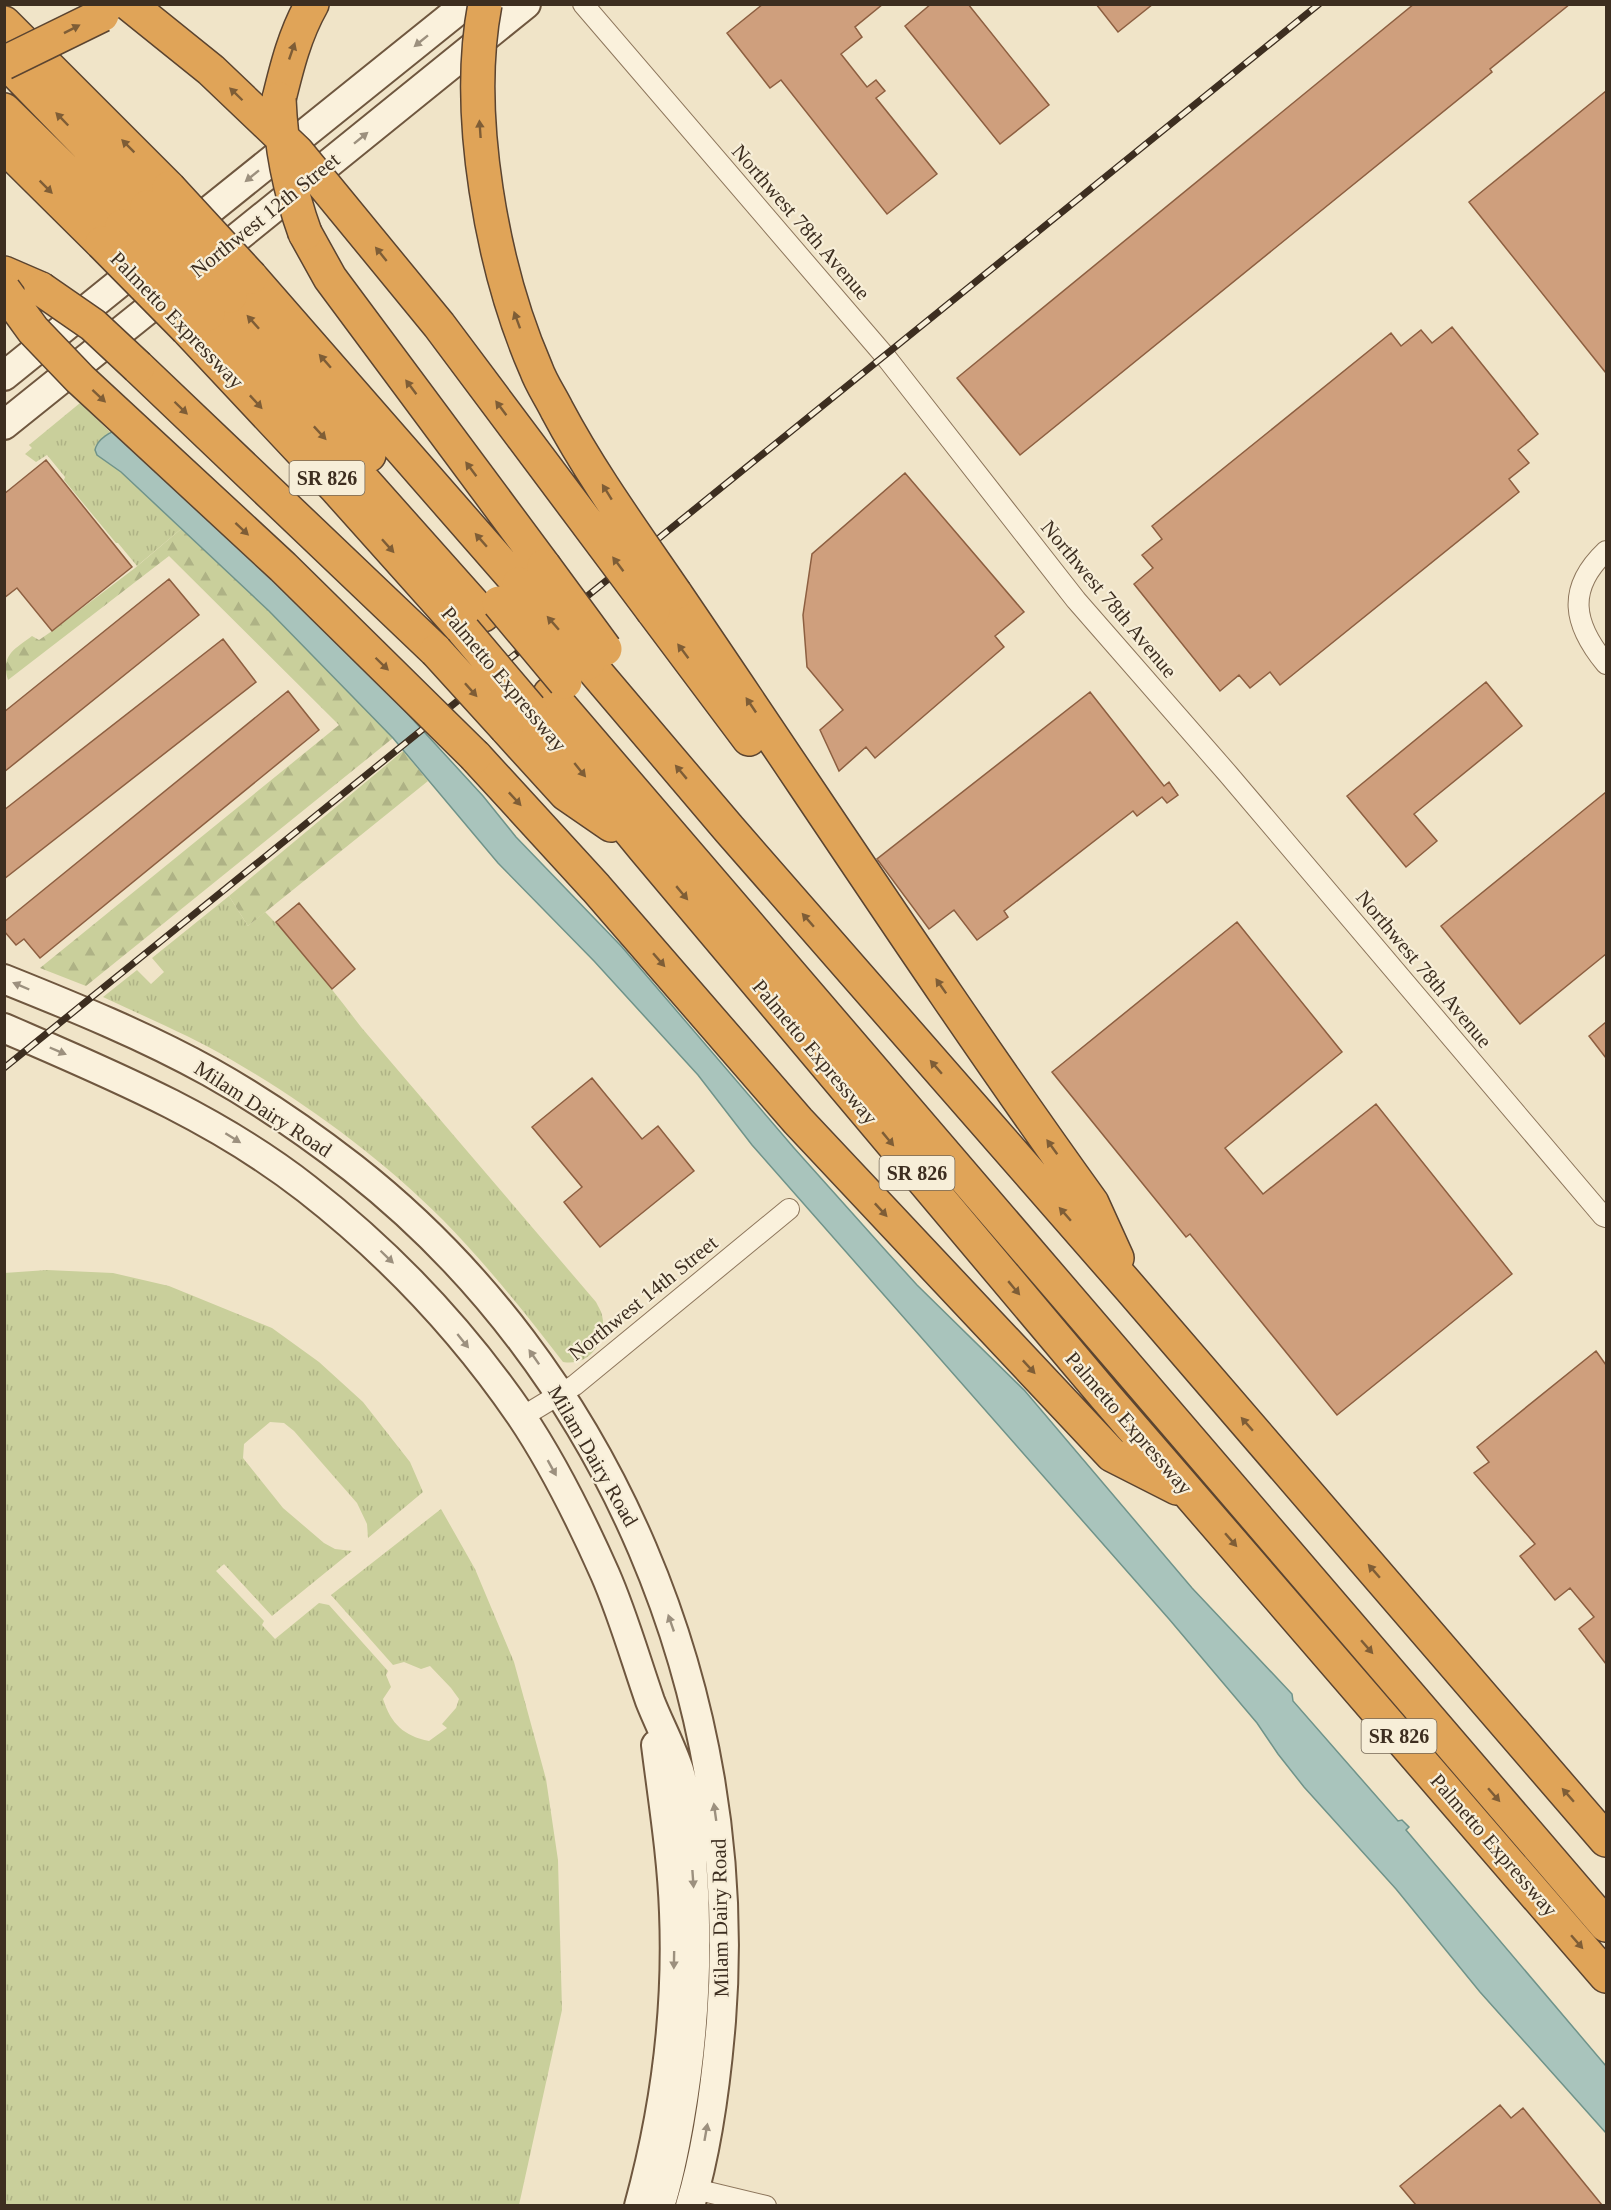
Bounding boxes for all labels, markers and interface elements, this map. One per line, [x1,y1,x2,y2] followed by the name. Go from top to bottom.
[63,25,80,34] one-way arrow
[413,35,428,47] one-way arrow
[287,41,297,59] one-way arrow
[230,88,244,102] one-way arrow
[56,113,70,127] one-way arrow
[476,120,485,139] one-way arrow
[353,132,368,145] one-way arrow
[727,139,875,305] street label: Northwest 78th Avenue
[121,140,135,154] one-way arrow
[186,148,344,282] street label: Northwest 12th Street
[244,170,260,183] one-way arrow
[39,180,54,194] one-way arrow
[105,246,249,394] street label: Palmetto Expressway
[375,247,388,262] one-way arrow
[512,311,522,329] one-way arrow
[247,315,260,330] one-way arrow
[319,354,332,369] one-way arrow
[405,380,417,395] one-way arrow
[91,389,106,402] one-way arrow
[249,394,262,409] one-way arrow
[173,400,187,414] one-way arrow
[495,400,507,416] one-way arrow
[313,426,327,441] one-way arrow
[290,461,364,495] road number: SR 826
[466,461,478,476] one-way arrow
[601,484,612,501] one-way arrow
[1036,515,1182,683] street label: Northwest 78th Avenue
[234,522,249,536] one-way arrow
[475,533,488,548] one-way arrow
[381,538,395,553] one-way arrow
[611,556,624,572] one-way arrow
[437,602,572,757] street label: Palmetto Expressway
[547,615,560,631] one-way arrow
[677,643,689,658] one-way arrow
[374,657,388,671] one-way arrow
[464,682,478,697] one-way arrow
[745,697,757,713] one-way arrow
[574,762,587,778] one-way arrow
[674,764,687,780] one-way arrow
[508,791,521,806] one-way arrow
[675,885,688,900] one-way arrow
[1351,885,1497,1053] street label: Northwest 78th Avenue
[802,913,815,928] one-way arrow
[652,952,665,967] one-way arrow
[748,975,883,1130] street label: Palmetto Expressway
[935,979,947,995] one-way arrow
[12,981,30,991] one-way arrow
[50,1046,68,1056] one-way arrow
[190,1056,336,1163] street label: Milam Dairy Road
[930,1060,943,1075] one-way arrow
[881,1131,894,1146] one-way arrow
[225,1132,241,1143] one-way arrow
[1046,1140,1058,1155] one-way arrow
[880,1156,954,1190] road number: SR 826
[874,1202,888,1217] one-way arrow
[1058,1206,1072,1221] one-way arrow
[564,1231,722,1365] street label: Northwest 14th Street
[379,1250,394,1264] one-way arrow
[1007,1280,1020,1295] one-way arrow
[456,1333,469,1348] one-way arrow
[1060,1347,1198,1500] street label: Palmetto Expressway
[528,1350,540,1366] one-way arrow
[1022,1359,1036,1373] one-way arrow
[543,1381,643,1531] street label: Milam Dairy Road
[1241,1417,1254,1432] one-way arrow
[546,1459,556,1476] one-way arrow
[1224,1532,1237,1548] one-way arrow
[1368,1563,1381,1579] one-way arrow
[666,1614,676,1632] one-way arrow
[1361,1639,1374,1655] one-way arrow
[1362,1719,1436,1753] road number: SR 826
[1425,1769,1563,1922] street label: Palmetto Expressway
[1488,1787,1501,1803] one-way arrow
[1562,1788,1575,1803] one-way arrow
[711,1803,720,1822] one-way arrow
[707,1838,733,1998] street label: Milam Dairy Road
[689,1870,698,1889] one-way arrow
[1570,1934,1583,1949] one-way arrow
[670,1950,679,1969] one-way arrow
[702,2122,711,2141] one-way arrow

